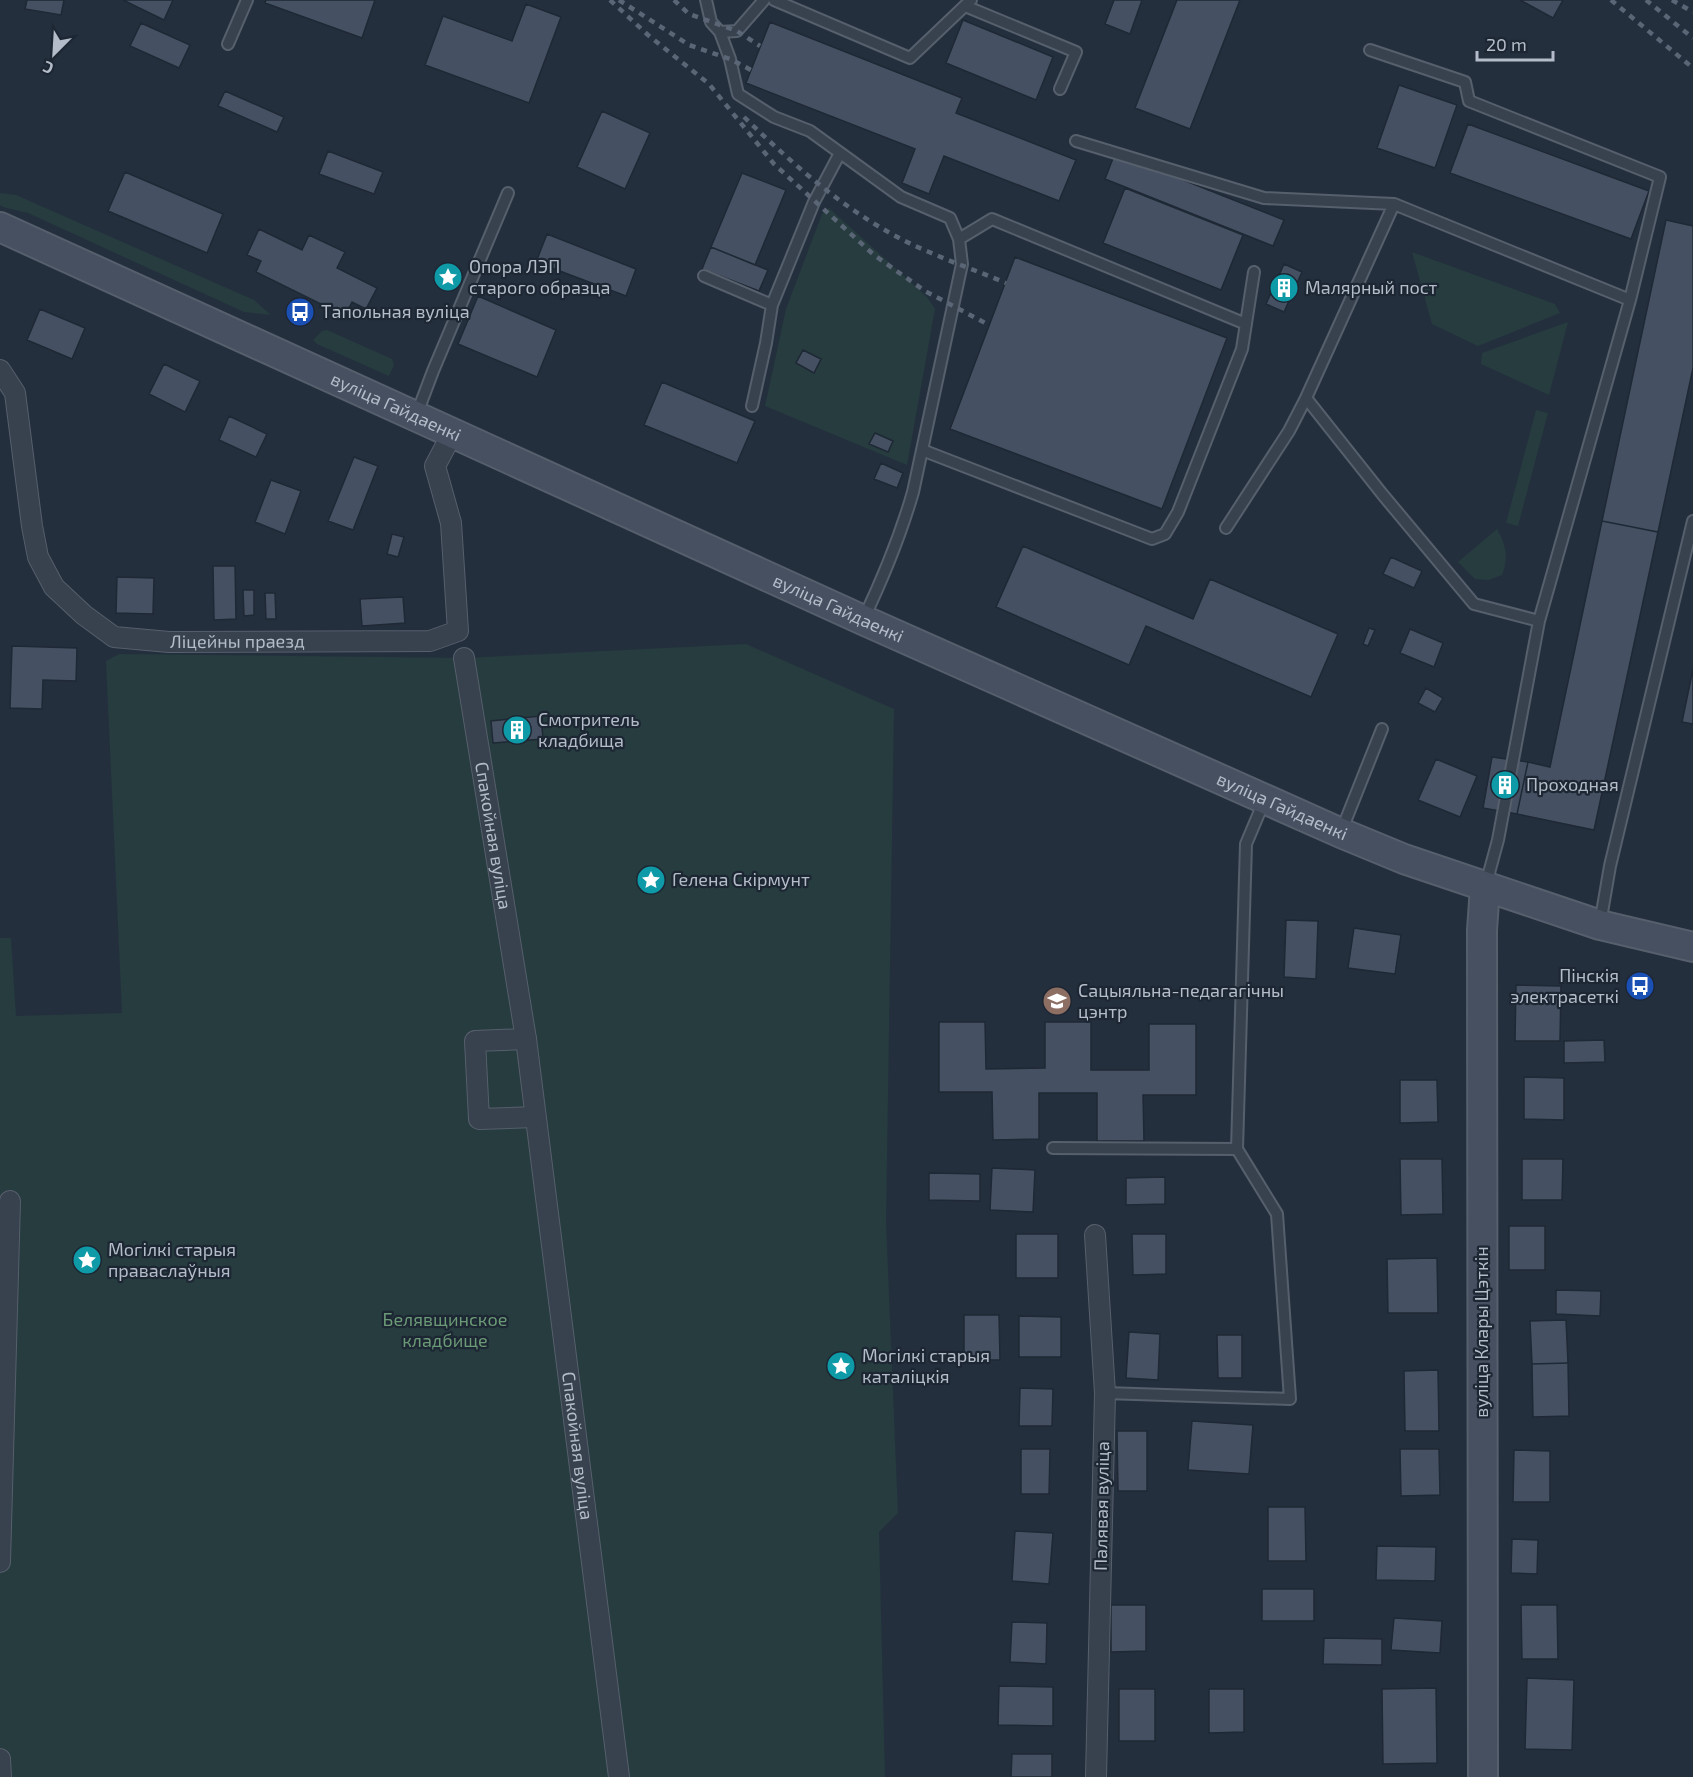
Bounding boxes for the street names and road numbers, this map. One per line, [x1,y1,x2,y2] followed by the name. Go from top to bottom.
[328,367,465,446] street label: вуліца Гайдаенкі
[770,569,907,647] street label: вуліца Гайдаенкі
[170,629,305,652] street label: Ліцейны праезд
[471,760,517,911] street label: Спакойная вуліца
[1214,767,1351,844] street label: вуліца Гайдаенкі
[1470,1246,1492,1418] street label: вуліца Клары Цэткін
[558,1370,599,1521] street label: Спакойная вуліца
[1089,1441,1113,1571] street label: Палявая вуліца

